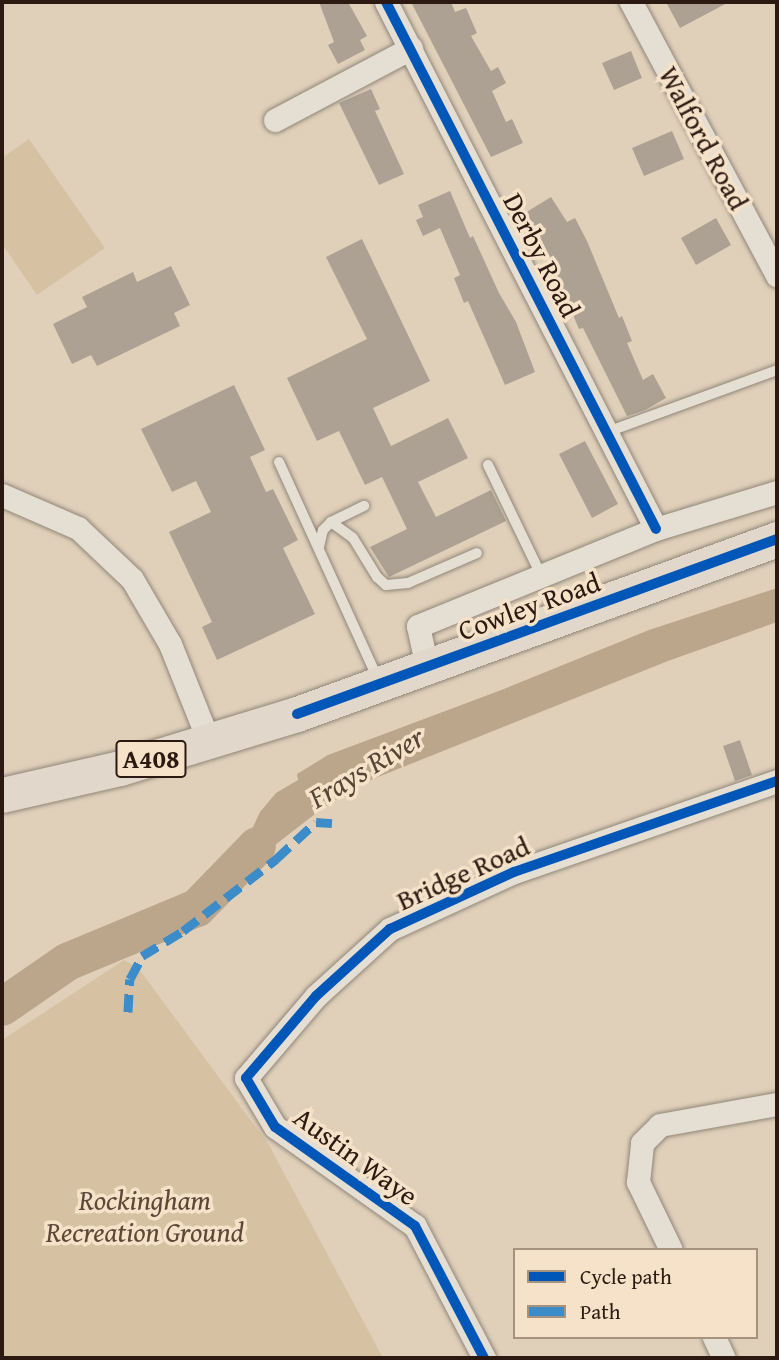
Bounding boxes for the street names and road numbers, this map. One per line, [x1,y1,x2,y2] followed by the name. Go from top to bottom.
[652,60,756,216] street label: Walford Road
[496,187,588,323] street label: Derby Road
[453,565,605,647] street label: Cowley Road
[114,736,188,782] road number: A408
[391,829,535,917] street label: Bridge Road
[287,1100,425,1212] street label: Austin Waye

